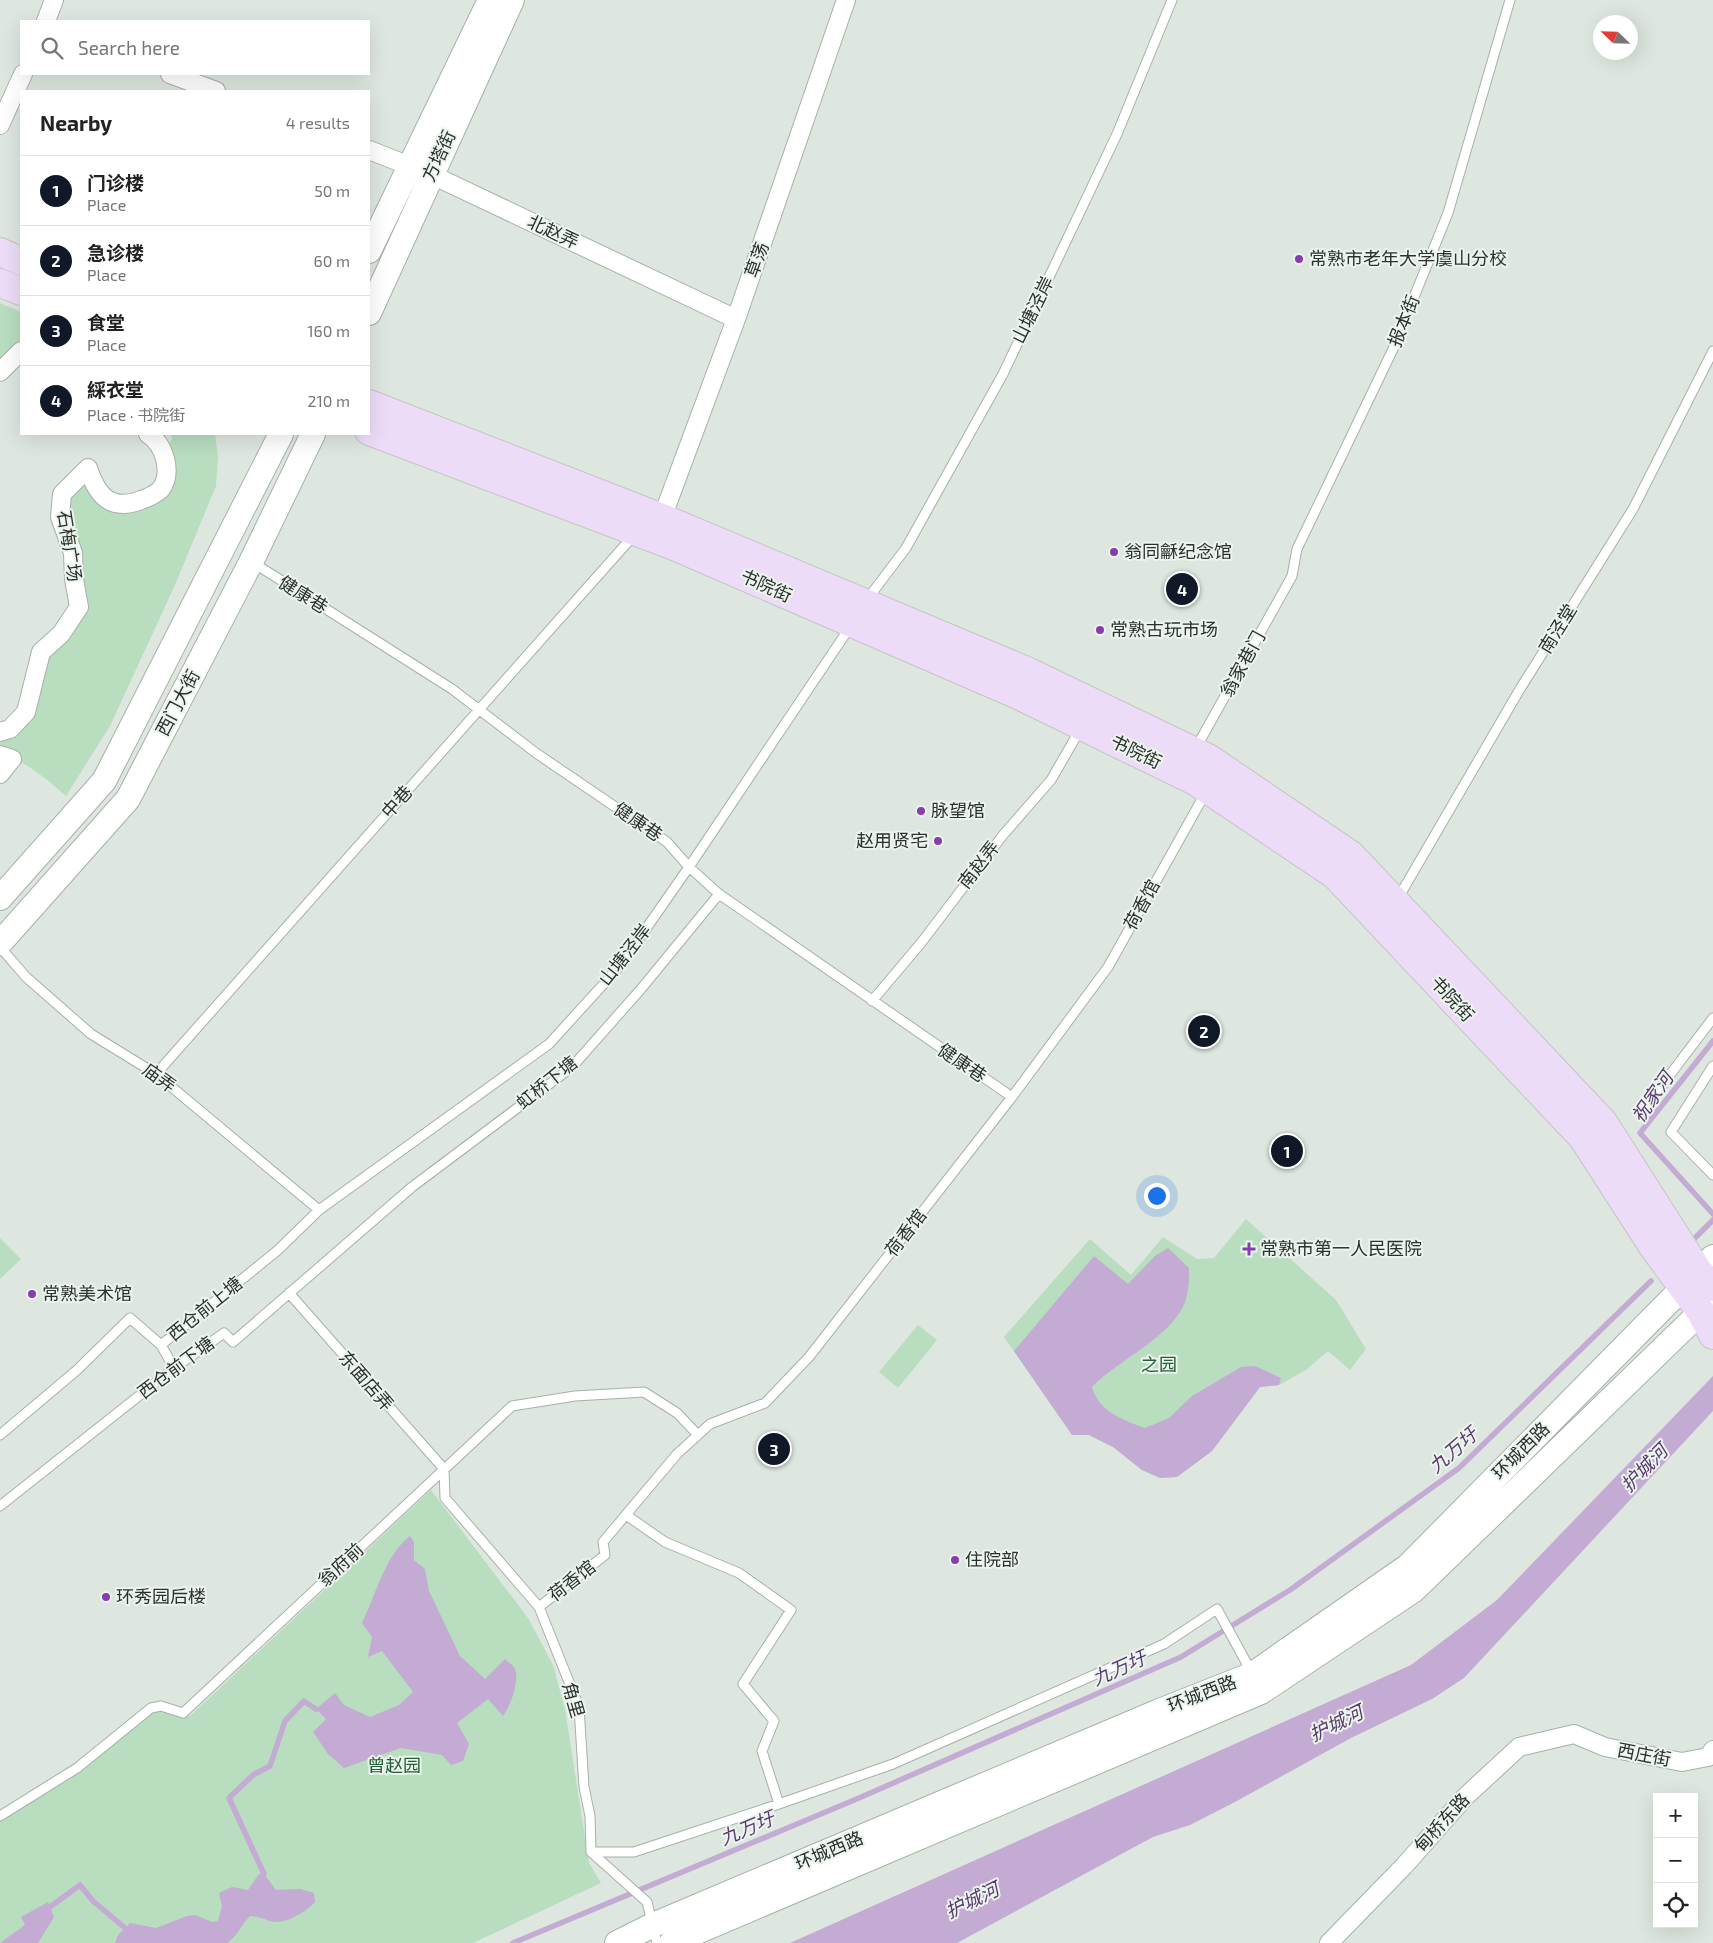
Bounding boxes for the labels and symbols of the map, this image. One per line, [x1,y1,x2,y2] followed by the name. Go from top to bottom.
[1593,15,1638,60] north arrow
[417,126,459,185] street label: 方塔街
[524,210,583,252] street label: 北赵弄
[740,239,773,280] street label: 草荡
[1309,247,1507,269] place label: 常熟市老年大学虞山分校
[1293,253,1305,265] marker: 常熟市老年大学虞山分校
[1006,272,1058,347] street label: 山塘泾岸
[1383,291,1423,350] street label: 报本街
[53,509,86,583] street label: 石梅广场
[1124,540,1232,562] place label: 翁同龢纪念馆
[1108,546,1120,558] marker: 翁同龢纪念馆
[737,564,796,606] street label: 书院街
[1166,570,1198,608] pin: 4
[275,571,332,618] street label: 健康巷
[1534,600,1581,657] street label: 南泾堂
[1110,618,1218,640] place label: 常熟古玩市场
[1094,624,1106,636] marker: 常熟古玩市场
[1215,627,1269,700] street label: 翁家巷门
[151,666,204,739] street label: 西门大街
[1107,729,1166,773] street label: 书院街
[376,781,416,822] street label: 中巷
[610,797,667,845] street label: 健康巷
[931,799,985,821] place label: 脉望馆
[915,805,927,817] marker: 脉望馆
[856,829,928,851] place label: 赵用贤宅
[932,835,944,847] marker: 赵用贤宅
[953,836,1004,892] street label: 南赵弄
[1118,876,1164,933] street label: 荷香馆
[593,919,655,990] street label: 山塘泾岸
[1426,971,1479,1026] street label: 书院街
[1188,1012,1220,1050] pin: 2
[934,1038,991,1086] street label: 健康巷
[511,1051,581,1113] street label: 虹桥下塘
[139,1058,181,1097] street label: 庙弄
[1626,1064,1680,1127] water label: 祝家河
[1271,1132,1303,1170] pin: 1
[1144,1183,1170,1209] your location
[880,1204,931,1260] street label: 荷香馆
[1260,1237,1422,1259] place label: 常熟市第一人民医院
[1242,1242,1256,1256] marker: 常熟市第一人民医院
[162,1271,246,1345] street label: 西仓前上塘
[42,1282,132,1304] place label: 常熟美术馆
[26,1288,38,1300] marker: 常熟美术馆
[133,1331,218,1403] street label: 西仓前下塘
[335,1346,399,1415] street label: 东面店弄
[1141,1353,1177,1375] park label: 之园
[1487,1417,1554,1484] street label: 环城西路
[1424,1420,1484,1477] water label: 九万圩
[758,1430,790,1468] pin: 3
[1616,1436,1674,1496] water label: 护城河
[313,1538,368,1591] street label: 翁府前
[965,1548,1019,1570] place label: 住院部
[949,1554,961,1566] marker: 住院部
[543,1555,599,1606] street label: 荷香馆
[116,1585,206,1607] place label: 环秀园后楼
[100,1591,112,1603] marker: 环秀园后楼
[1088,1644,1152,1690] water label: 九万圩
[1164,1670,1239,1716] street label: 环城西路
[558,1679,589,1720] street label: 角里
[1305,1698,1370,1745] water label: 护城河
[1616,1738,1673,1770] street label: 西庄街
[367,1754,421,1776] park label: 曾赵园
[1409,1788,1474,1856] street label: 甸桥东路
[716,1805,780,1849] water label: 九万圩
[791,1826,866,1874] street label: 环城西路
[941,1875,1006,1922] water label: 护城河

